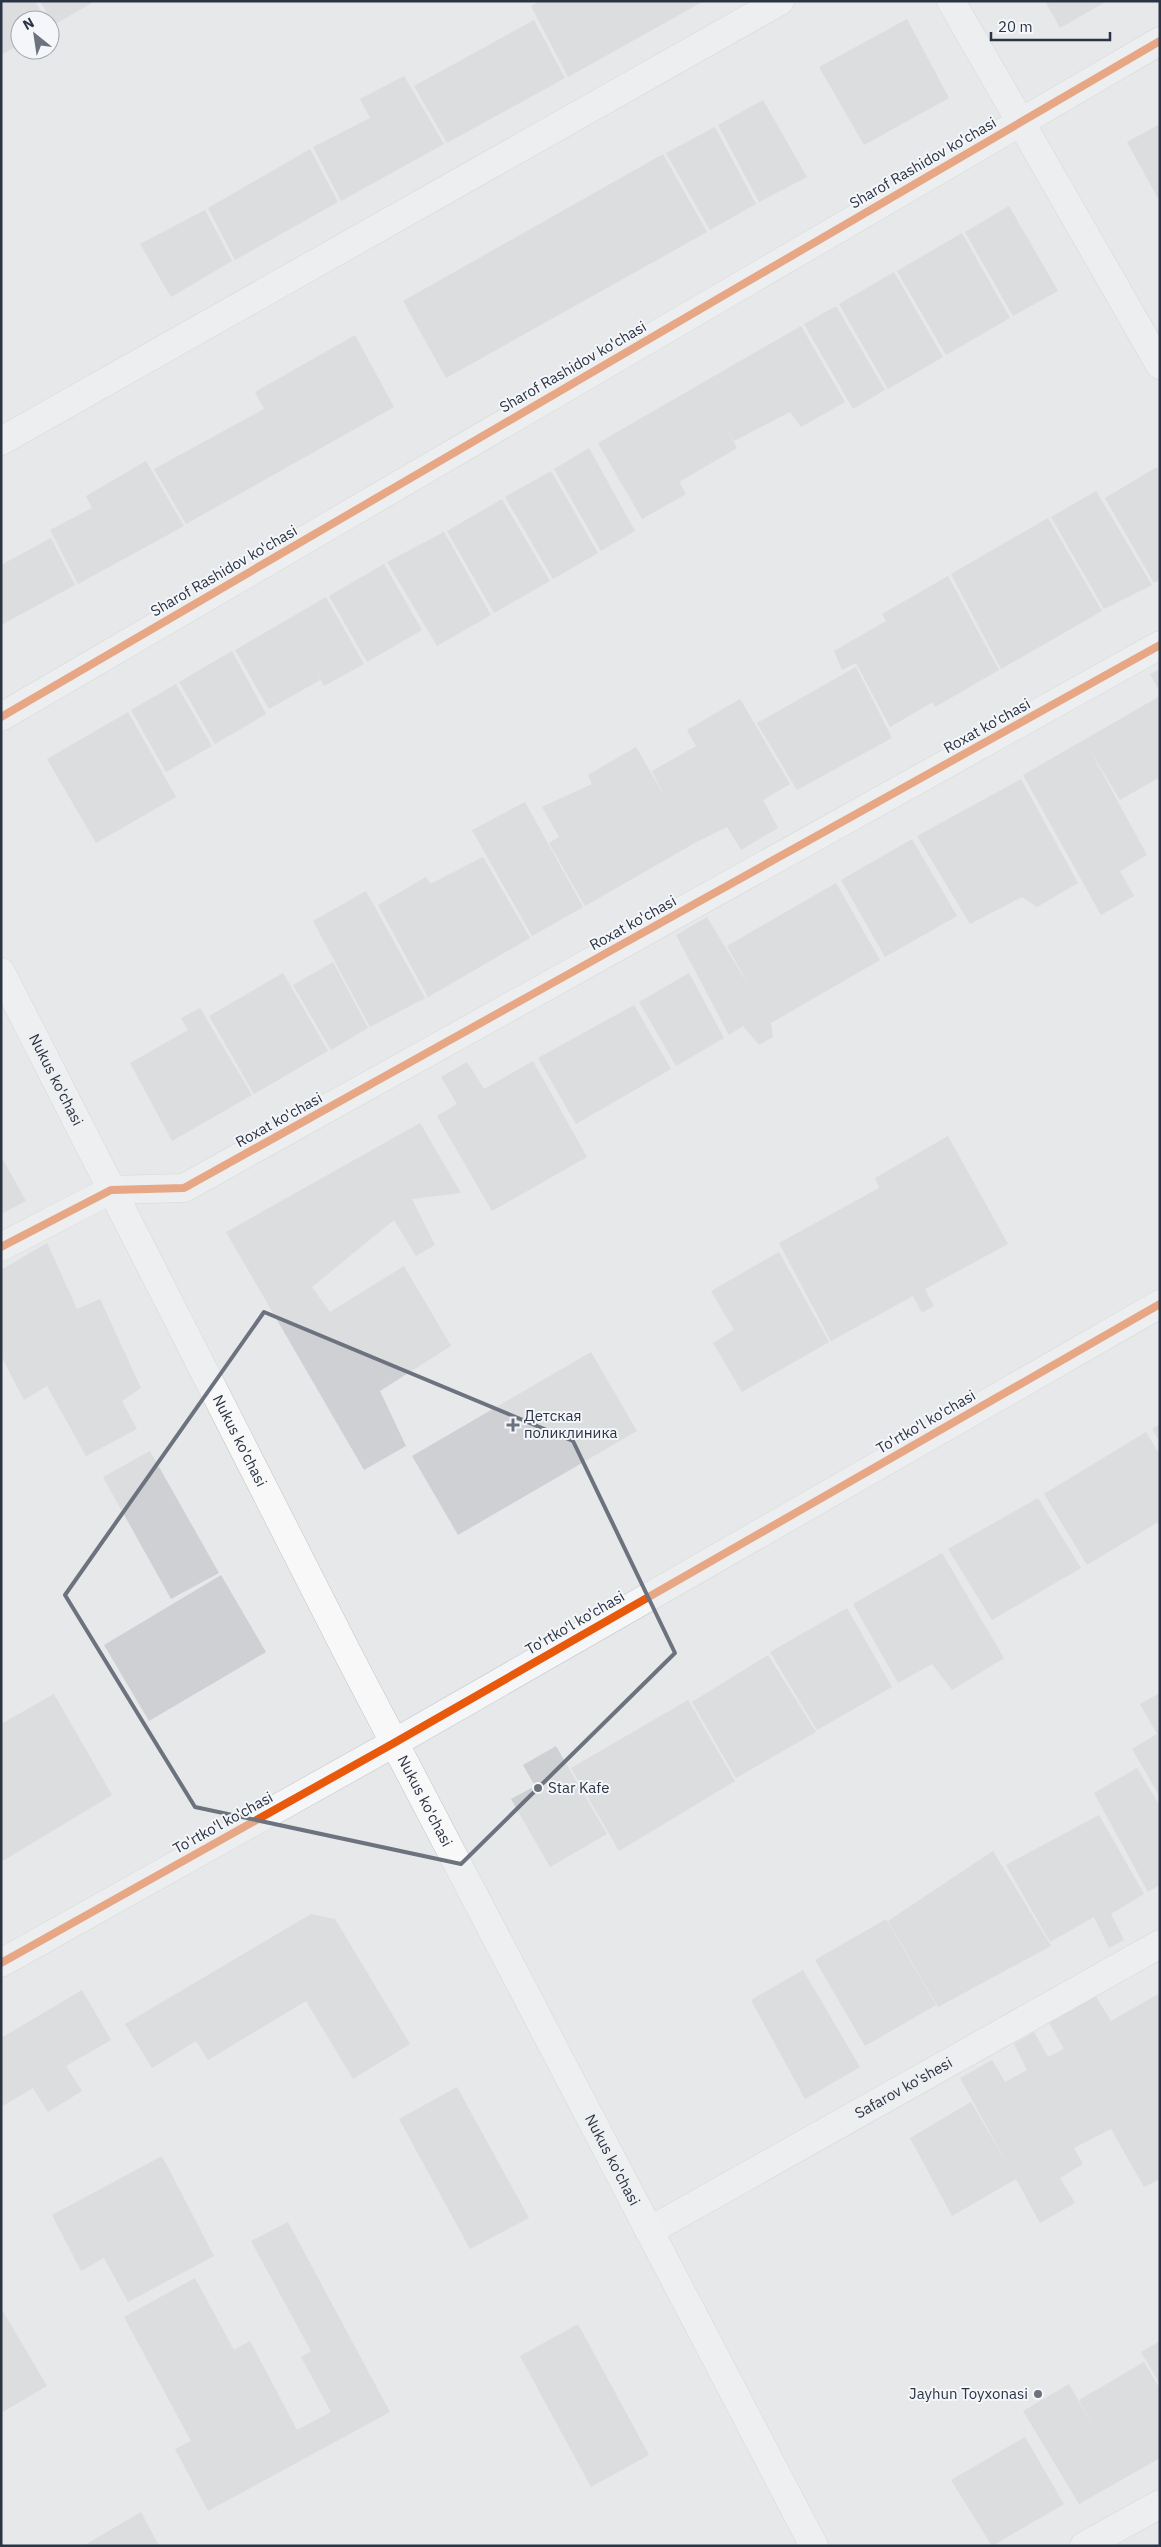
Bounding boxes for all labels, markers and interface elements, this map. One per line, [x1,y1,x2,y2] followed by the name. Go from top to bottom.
[10,10,60,60] north arrow
[991,10,1110,42] scale bar
[20,13,37,34] text: N
[998,17,1033,36] text: 20 m
[846,113,1000,212] street label: Sharof Rashidov ko'chasi
[496,317,650,416] street label: Sharof Rashidov ko'chasi
[147,521,301,620] street label: Sharof Rashidov ko'chasi
[940,694,1033,757] street label: Roxat ko'chasi
[586,891,679,954] street label: Roxat ko'chasi
[25,1030,88,1129] street label: Nukus ko'chasi
[232,1088,325,1151] street label: Roxat ko'chasi
[873,1385,979,1458] street label: To'rtko'l ko'chasi
[209,1391,271,1490] street label: Nukus ko'chasi
[524,1406,618,1442] place label: Детская поликлиника
[506,1418,520,1432] marker: Детская поликлиника
[522,1586,628,1659] street label: To'rtko'l ko'chasi
[393,1752,457,1850] street label: Nukus ko'chasi
[548,1778,609,1797] place label: Star Kafe
[532,1782,544,1794] marker: Star Kafe
[169,1787,276,1858] street label: To'rtko'l ko'chasi
[851,2053,955,2123] street label: Safarov ko'shesi
[581,2111,644,2209] street label: Nukus ko'chasi
[909,2384,1028,2403] place label: Jayhun Toyxonasi
[1032,2388,1044,2400] marker: Jayhun Toyxonasi

